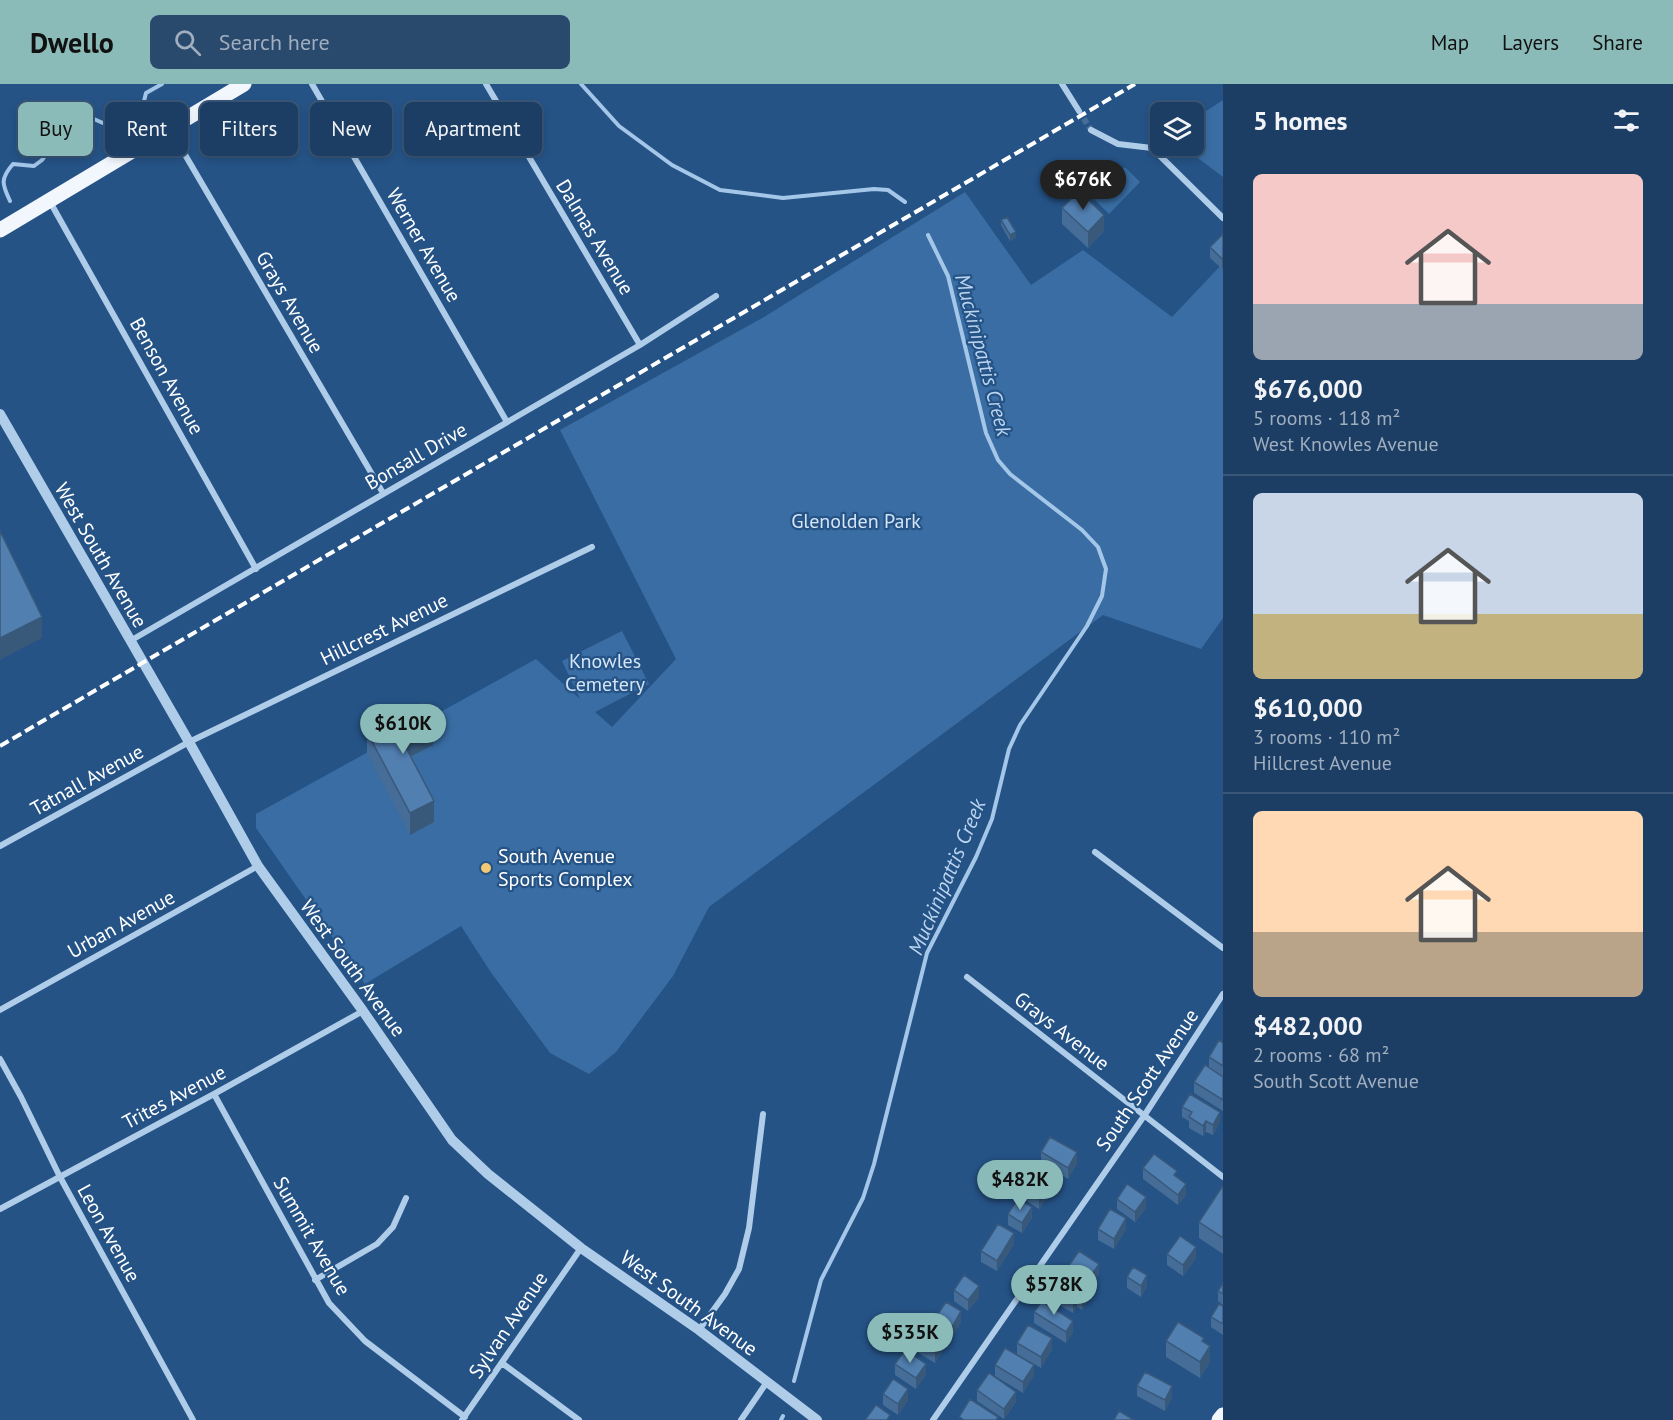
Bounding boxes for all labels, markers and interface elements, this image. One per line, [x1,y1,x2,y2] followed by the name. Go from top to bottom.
[150,15,570,69] search box
[30,24,114,61] text: Dwello
[171,26,204,59] icon: search
[219,28,330,56] text: Search here
[1431,29,1469,56] text: Map
[1502,29,1559,56] text: Layers
[1592,29,1643,56] text: Share
[18,102,93,156] chip: Buy
[105,102,188,156] chip: Rent
[200,102,298,156] chip: Filters
[310,102,392,156] chip: New
[404,102,542,156] chip: Apartment
[1150,102,1204,156] map controls
[1150,102,1204,156] button: layers
[1253,104,1348,137] text: 5 homes
[1610,104,1643,137] icon: filters
[1041,160,1125,211] pin: $676K
[1054,166,1112,192] text: $676K
[550,174,640,300] street label: Dalmas Avenue
[381,183,467,307] street label: Werner Avenue
[1394,213,1502,321] icon: home
[250,246,330,358] street label: Grays Avenue
[949,271,1018,440] water label: Muckinipattis Creek
[124,313,210,439] street label: Benson Avenue
[1253,372,1363,405] text: $676,000
[1253,405,1400,431] text: 5 rooms · 118 m²
[360,416,472,496] street label: Bonsall Drive
[1253,431,1439,457] text: West Knowles Avenue
[49,478,153,632] street label: West South Avenue
[791,508,921,534] park label: Glenolden Park
[1394,532,1502,640] icon: home
[316,587,452,671] street label: Hillcrest Avenue
[565,648,646,697] park label: Knowles Cemetery
[1253,691,1363,724] text: $610,000
[361,704,445,755] pin: $610K
[374,710,432,736] text: $610K
[1253,724,1400,750] text: 3 rooms · 110 m²
[26,738,148,822] street label: Tatnall Avenue
[1253,750,1392,776] text: Hillcrest Avenue
[902,793,992,959] water label: Muckinipattis Creek
[498,843,632,892] place label: South Avenue Sports Complex
[1394,850,1502,958] icon: home
[479,861,493,875] marker: South Avenue Sports Complex
[63,884,179,964] street label: Urban Avenue
[294,894,412,1042] street label: West South Avenue
[1009,986,1115,1076] street label: Grays Avenue
[1090,1004,1204,1156] street label: South Scott Avenue
[1253,1009,1363,1042] text: $482,000
[1253,1042,1389,1068] text: 2 rooms · 68 m²
[118,1059,230,1135] street label: Trites Avenue
[1253,1068,1419,1094] text: South Scott Avenue
[978,1160,1062,1211] pin: $482K
[991,1166,1049,1192] text: $482K
[267,1172,357,1300] street label: Summit Avenue
[71,1180,147,1286] street label: Leon Avenue
[615,1244,763,1362] street label: West South Avenue
[1012,1265,1096,1316] pin: $578K
[463,1267,553,1383] street label: Sylvan Avenue
[1025,1271,1083,1297] text: $578K
[868,1313,952,1364] pin: $535K
[881,1319,939,1345] text: $535K

